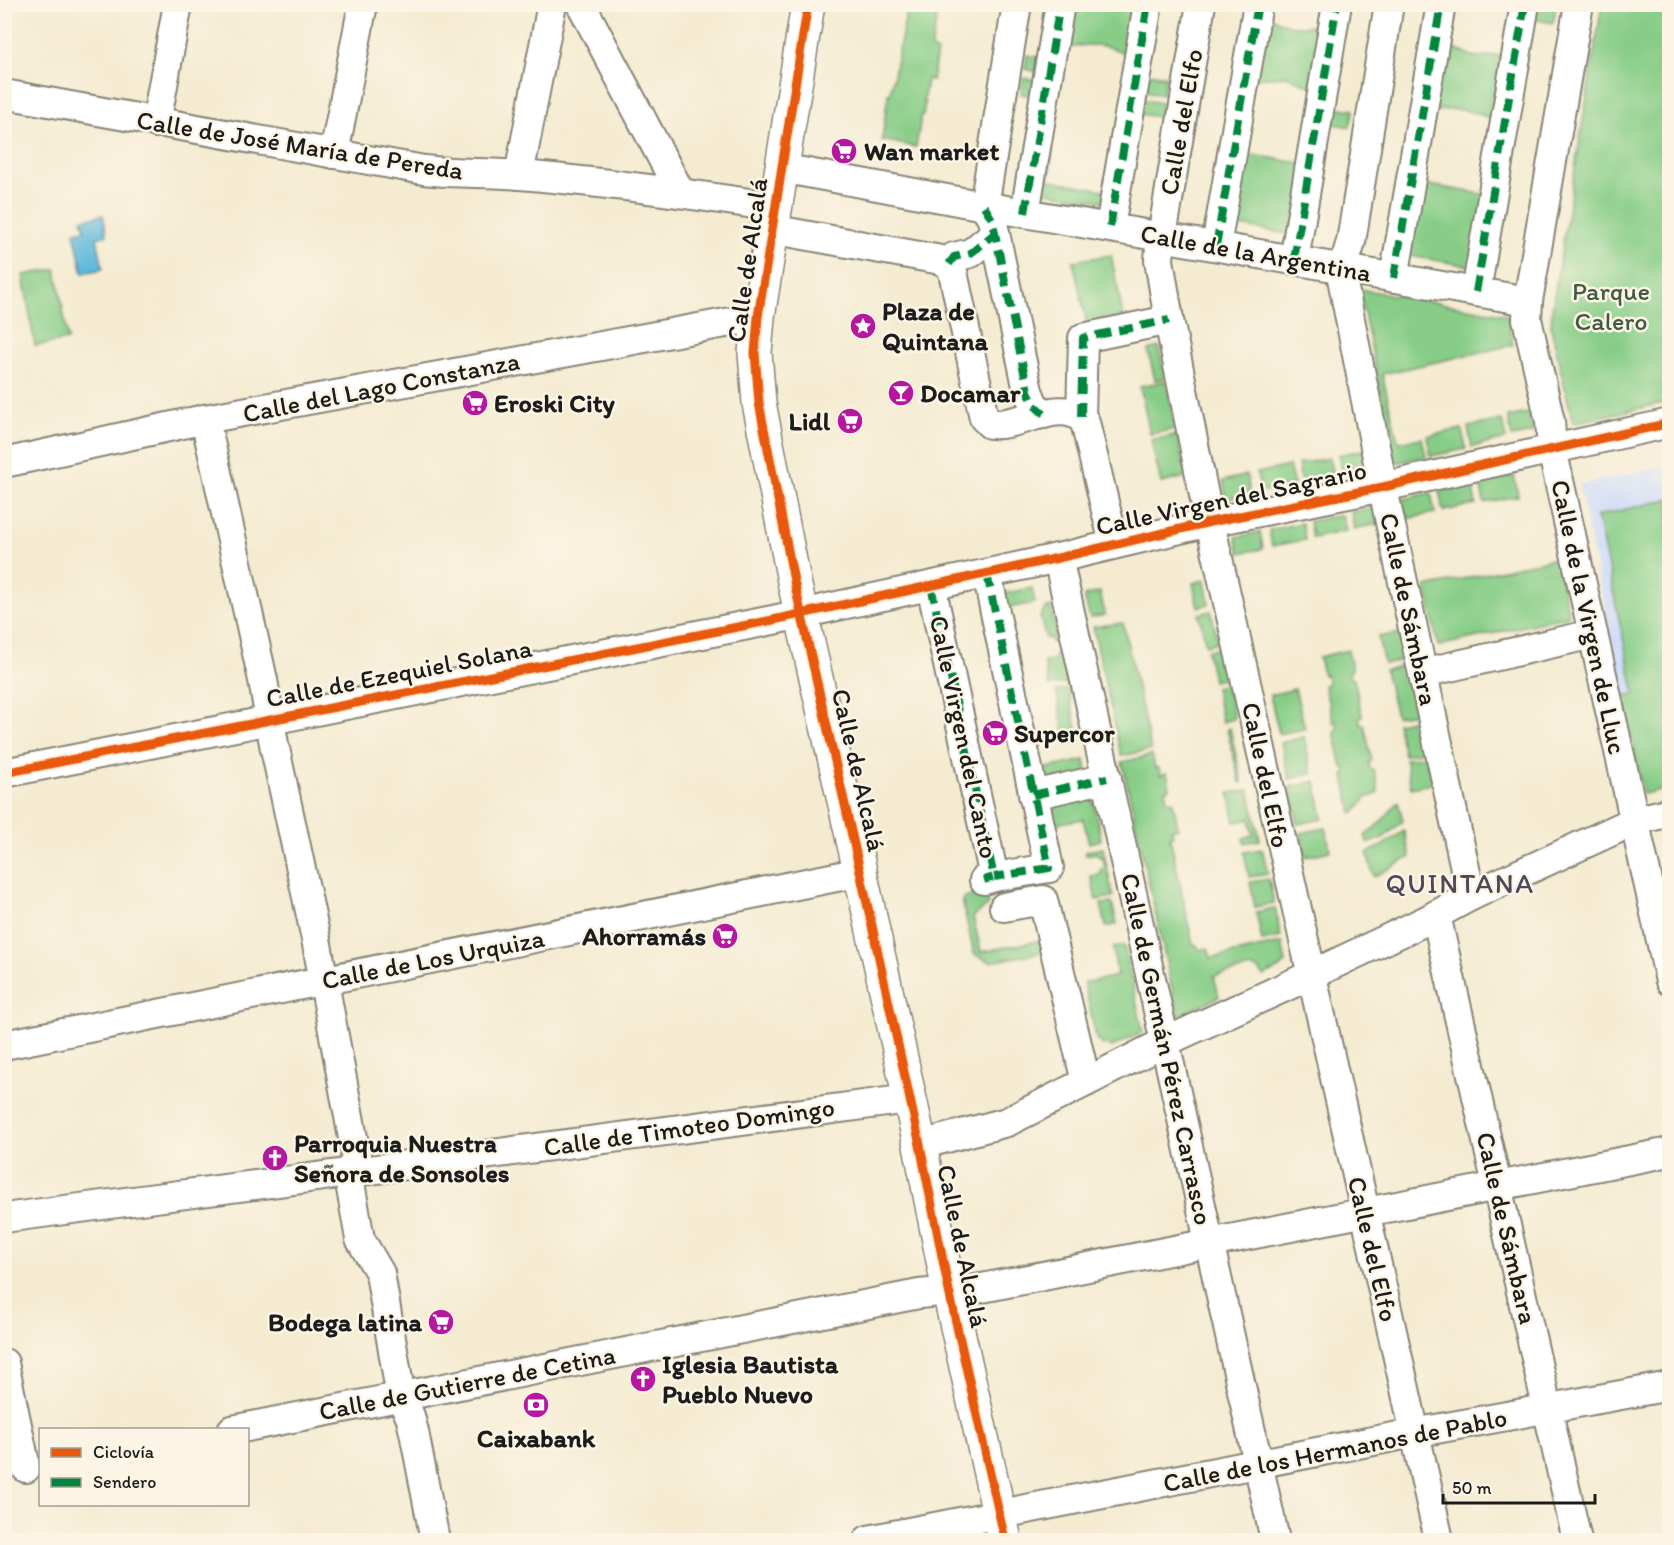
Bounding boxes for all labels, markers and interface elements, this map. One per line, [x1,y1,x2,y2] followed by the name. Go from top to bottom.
[1152,46,1210,198] street label: Calle del Elfo
[134,103,466,187] street label: Calle de José María de Pereda
[864,135,999,167] place label: Wan market
[829,136,859,166] supermarket icon: Wan market
[720,175,774,344] street label: Calle de Alcalá
[1138,217,1374,289] street label: Calle de la Argentina
[1572,275,1650,337] park label: Parque Calero
[882,295,989,357] place label: Plaza de Quintana
[848,311,878,341] place icon: Plaza de Quintana
[240,344,522,430] street label: Calle del Lago Constanza
[920,377,1021,409] place label: Docamar
[886,378,916,408] bar icon: Docamar
[494,387,615,419] place label: Eroski City
[460,388,490,418] supermarket icon: Eroski City
[789,405,831,437] place label: Lidl
[835,406,865,436] supermarket icon: Lidl
[1093,454,1369,542] street label: Calle Virgen del Sagrario
[1544,477,1634,757] street label: Calle de la Virgen de Lluc
[1373,510,1445,708] street label: Calle de Sámbara
[923,613,1005,861] street label: Calle Virgen del Canto
[263,631,535,714] street label: Calle de Ezequiel Solana
[825,686,893,855] street label: Calle de Alcalá
[1235,699,1297,851] street label: Calle del Elfo
[1014,717,1115,749] place label: Supercor
[980,718,1010,748] supermarket icon: Supercor
[1385,866,1535,900] district label: QUINTANA
[1114,870,1220,1228] street label: Calle de Germán Pérez Carrasco
[581,920,706,952] place label: Ahorramás
[710,921,740,951] supermarket icon: Ahorramás
[319,922,548,996] street label: Calle de Los Urquiza
[541,1091,837,1163] street label: Calle de Timoteo Domingo
[294,1127,510,1189] place label: Parroquia Nuestra Señora de Sonsoles
[1469,1129,1545,1327] street label: Calle de Sámbara
[260,1143,290,1173] church icon: Parroquia Nuestra Señora de Sonsoles
[930,1161,996,1331] street label: Calle de Alcalá
[1341,1173,1405,1325] street label: Calle del Elfo
[268,1306,423,1338] place label: Bodega latina
[426,1307,456,1337] supermarket icon: Bodega latina
[316,1339,618,1427] street label: Calle de Gutierre de Cetina
[662,1348,839,1410] place label: Iglesia Bautista Pueblo Nuevo
[628,1364,658,1394] church icon: Iglesia Bautista Pueblo Nuevo
[521,1390,551,1420] bank icon: Caixabank
[1160,1401,1510,1499] street label: Calle de los Hermanos de Pablo
[477,1422,596,1454] place label: Caixabank
[39,1428,249,1506] legend
[93,1441,155,1463] text: Ciclovía
[1443,1467,1594,1505] scale bar
[93,1471,156,1493] text: Sendero
[1452,1477,1492,1499] text: 50 m

